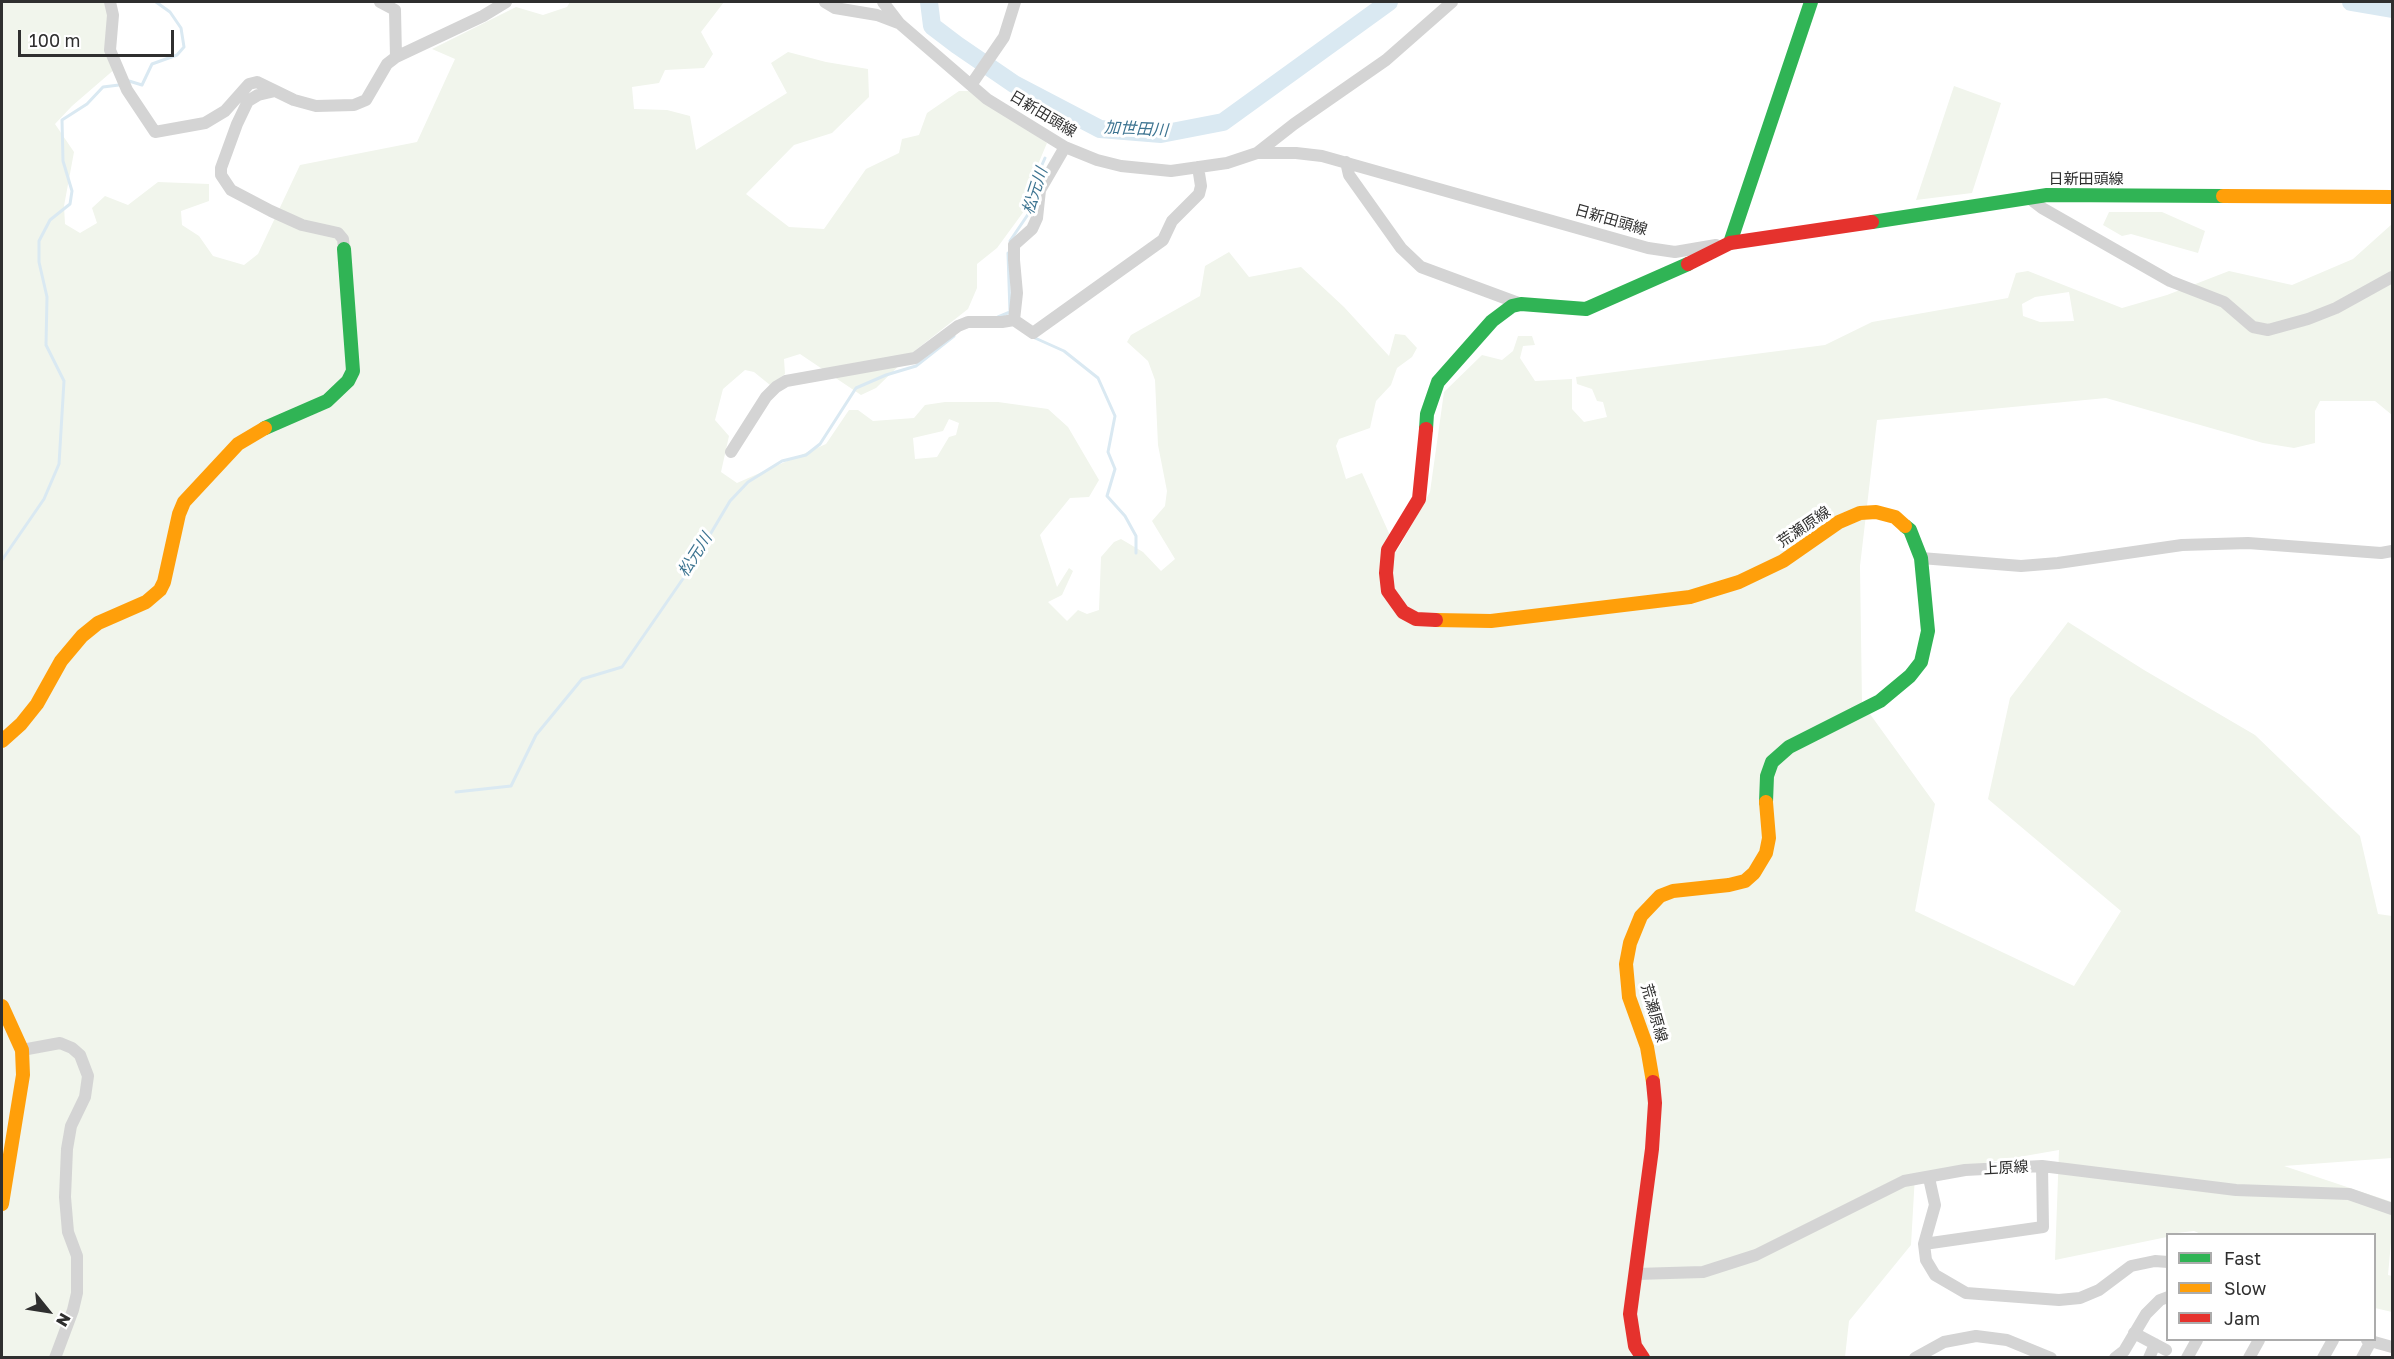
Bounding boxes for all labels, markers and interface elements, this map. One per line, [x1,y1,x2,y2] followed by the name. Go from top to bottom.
[21,18,177,56] scale bar
[29,29,80,51] text: 100 m
[1006,87,1080,141] street label: 日新田頭線
[1104,118,1168,140] water label: 加世田川
[1018,165,1052,217] water label: 松元川
[2049,170,2123,188] street label: 日新田頭線
[1572,201,1650,239] street label: 日新田頭線
[1774,503,1834,551] street label: 荒瀬原線
[674,530,716,580] water label: 松元川
[1637,982,1671,1044] street label: 荒瀬原線
[1983,1158,2029,1178] street label: 上原線
[2166,1233,2376,1341] legend
[2224,1247,2261,1269] text: Fast
[2224,1277,2266,1299] text: Slow
[18,1281,78,1341] north arrow
[2224,1307,2260,1329] text: Jam
[52,1310,75,1330] text: N

